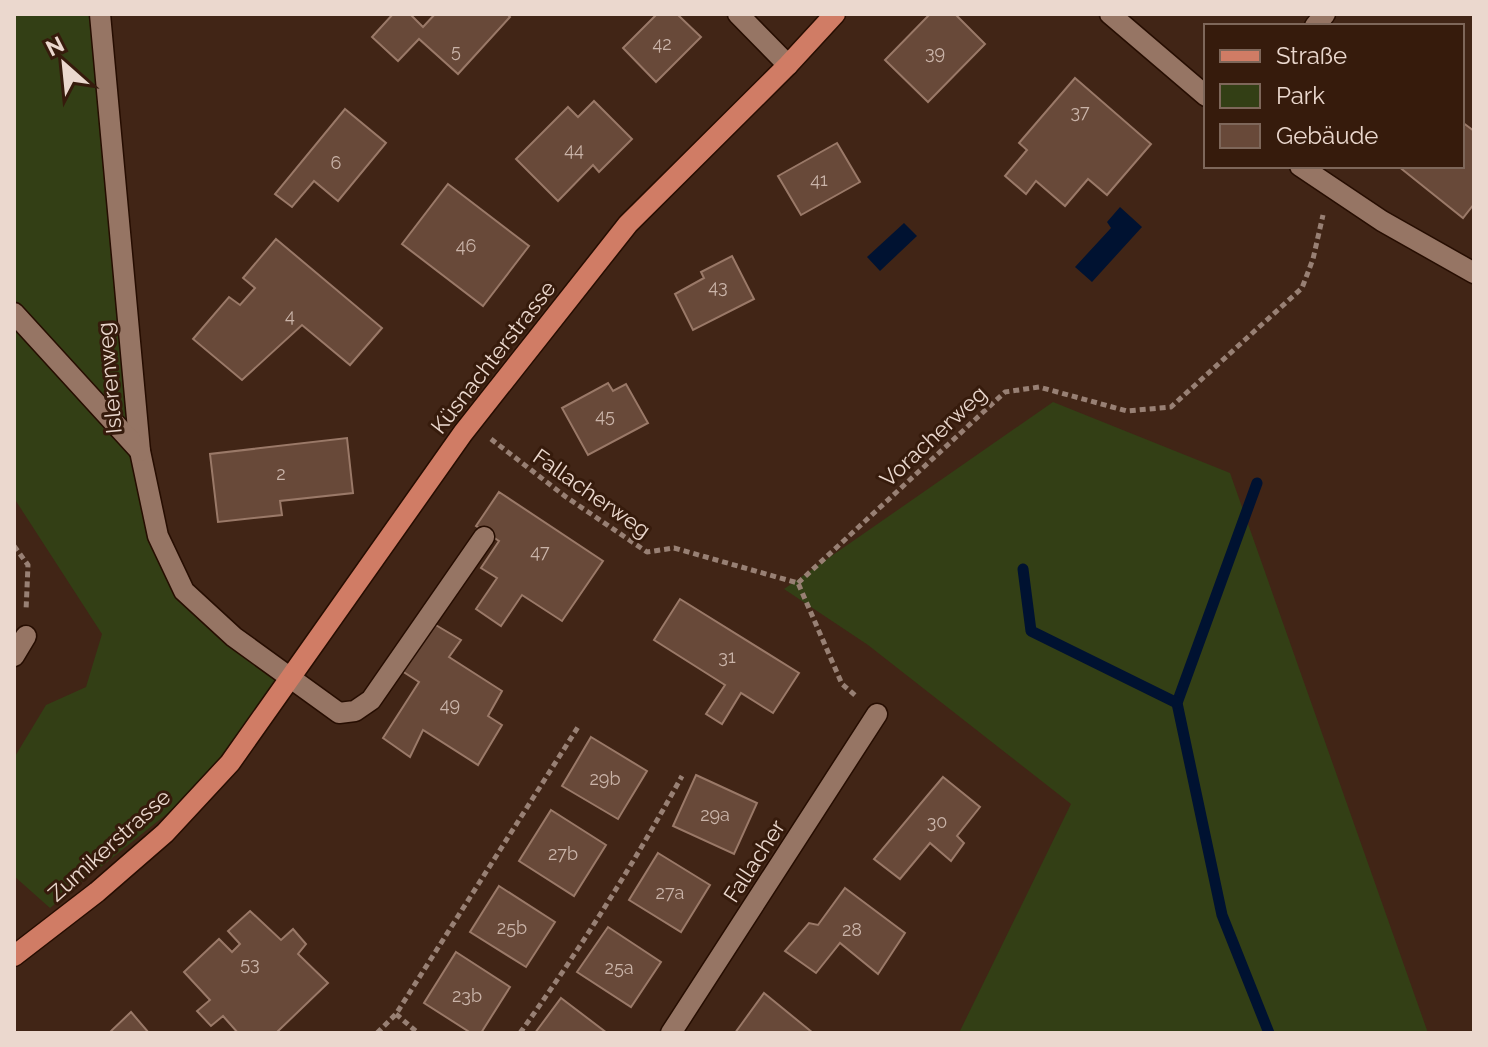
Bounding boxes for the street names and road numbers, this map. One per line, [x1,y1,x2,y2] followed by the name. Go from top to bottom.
[425,275,561,439] street label: Küsnachterstrasse
[91,321,127,435] street label: Islerenweg
[874,380,992,492] street label: Voracherweg
[528,443,656,543] street label: Fallacherweg
[43,783,175,907] street label: Zumikerstrasse
[718,815,790,907] street label: Fallacher

